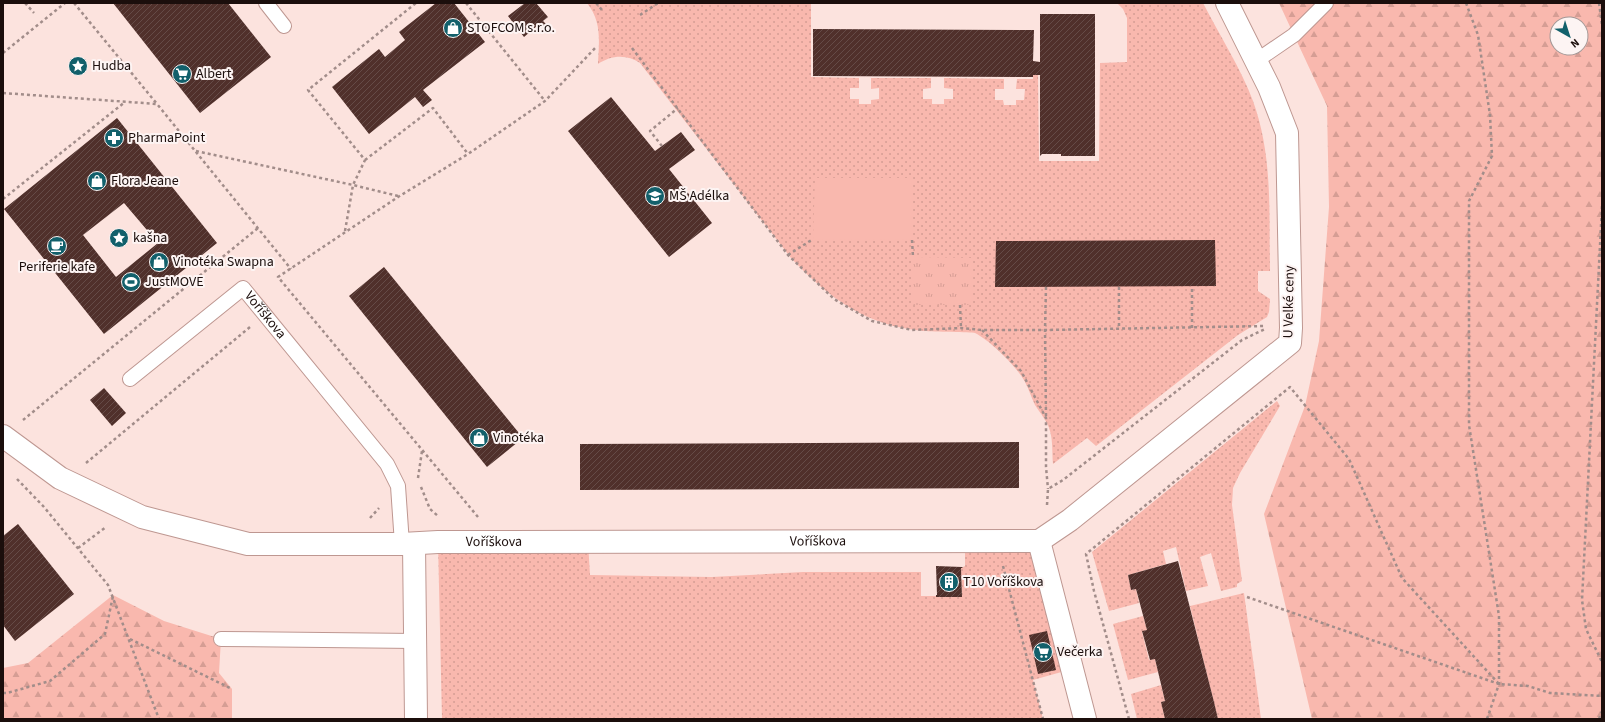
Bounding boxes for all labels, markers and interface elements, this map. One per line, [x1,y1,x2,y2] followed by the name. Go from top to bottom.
[1549,16,1589,56] north arrow
[442,17,464,39] shop icon: STOFCOM s.r.o.
[467,18,555,38] place label: STOFCOM s.r.o.
[1567,35,1583,52] text: N
[67,55,89,77] place icon: Hudba
[92,56,131,76] place label: Hudba
[171,63,193,85] supermarket icon: Albert
[196,64,232,84] place label: Albert
[103,127,125,149] pharmacy icon: PharmaPoint
[128,128,205,148] place label: PharmaPoint
[86,170,108,192] shop icon: Flora Jeane
[111,171,179,191] place label: Flora Jeane
[644,185,666,207] school or university icon: MŠ Adélka
[669,186,729,206] place label: MŠ Adélka
[108,227,130,249] place icon: kašna
[133,228,167,248] place label: kašna
[46,235,68,257] cafe icon: Periferie kafe
[148,251,170,273] shop icon: Vinotéka Swapna
[173,252,274,272] place label: Vinotéka Swapna
[19,257,95,277] place label: Periferie kafe
[1278,265,1300,339] street label: U Velké ceny
[120,271,142,293] sports icon: JustMOVE
[145,272,204,292] place label: JustMOVE
[240,287,291,343] street label: Voříškova
[468,427,490,449] shop icon: Vinotéka
[493,428,544,448] place label: Vinotéka
[790,531,846,551] street label: Voříškova
[466,532,522,552] street label: Voříškova
[938,571,960,593] building icon: T10 Voříškova
[963,572,1044,592] place label: T10 Voříškova
[1032,641,1054,663] supermarket icon: Večerka
[1057,642,1103,662] place label: Večerka

